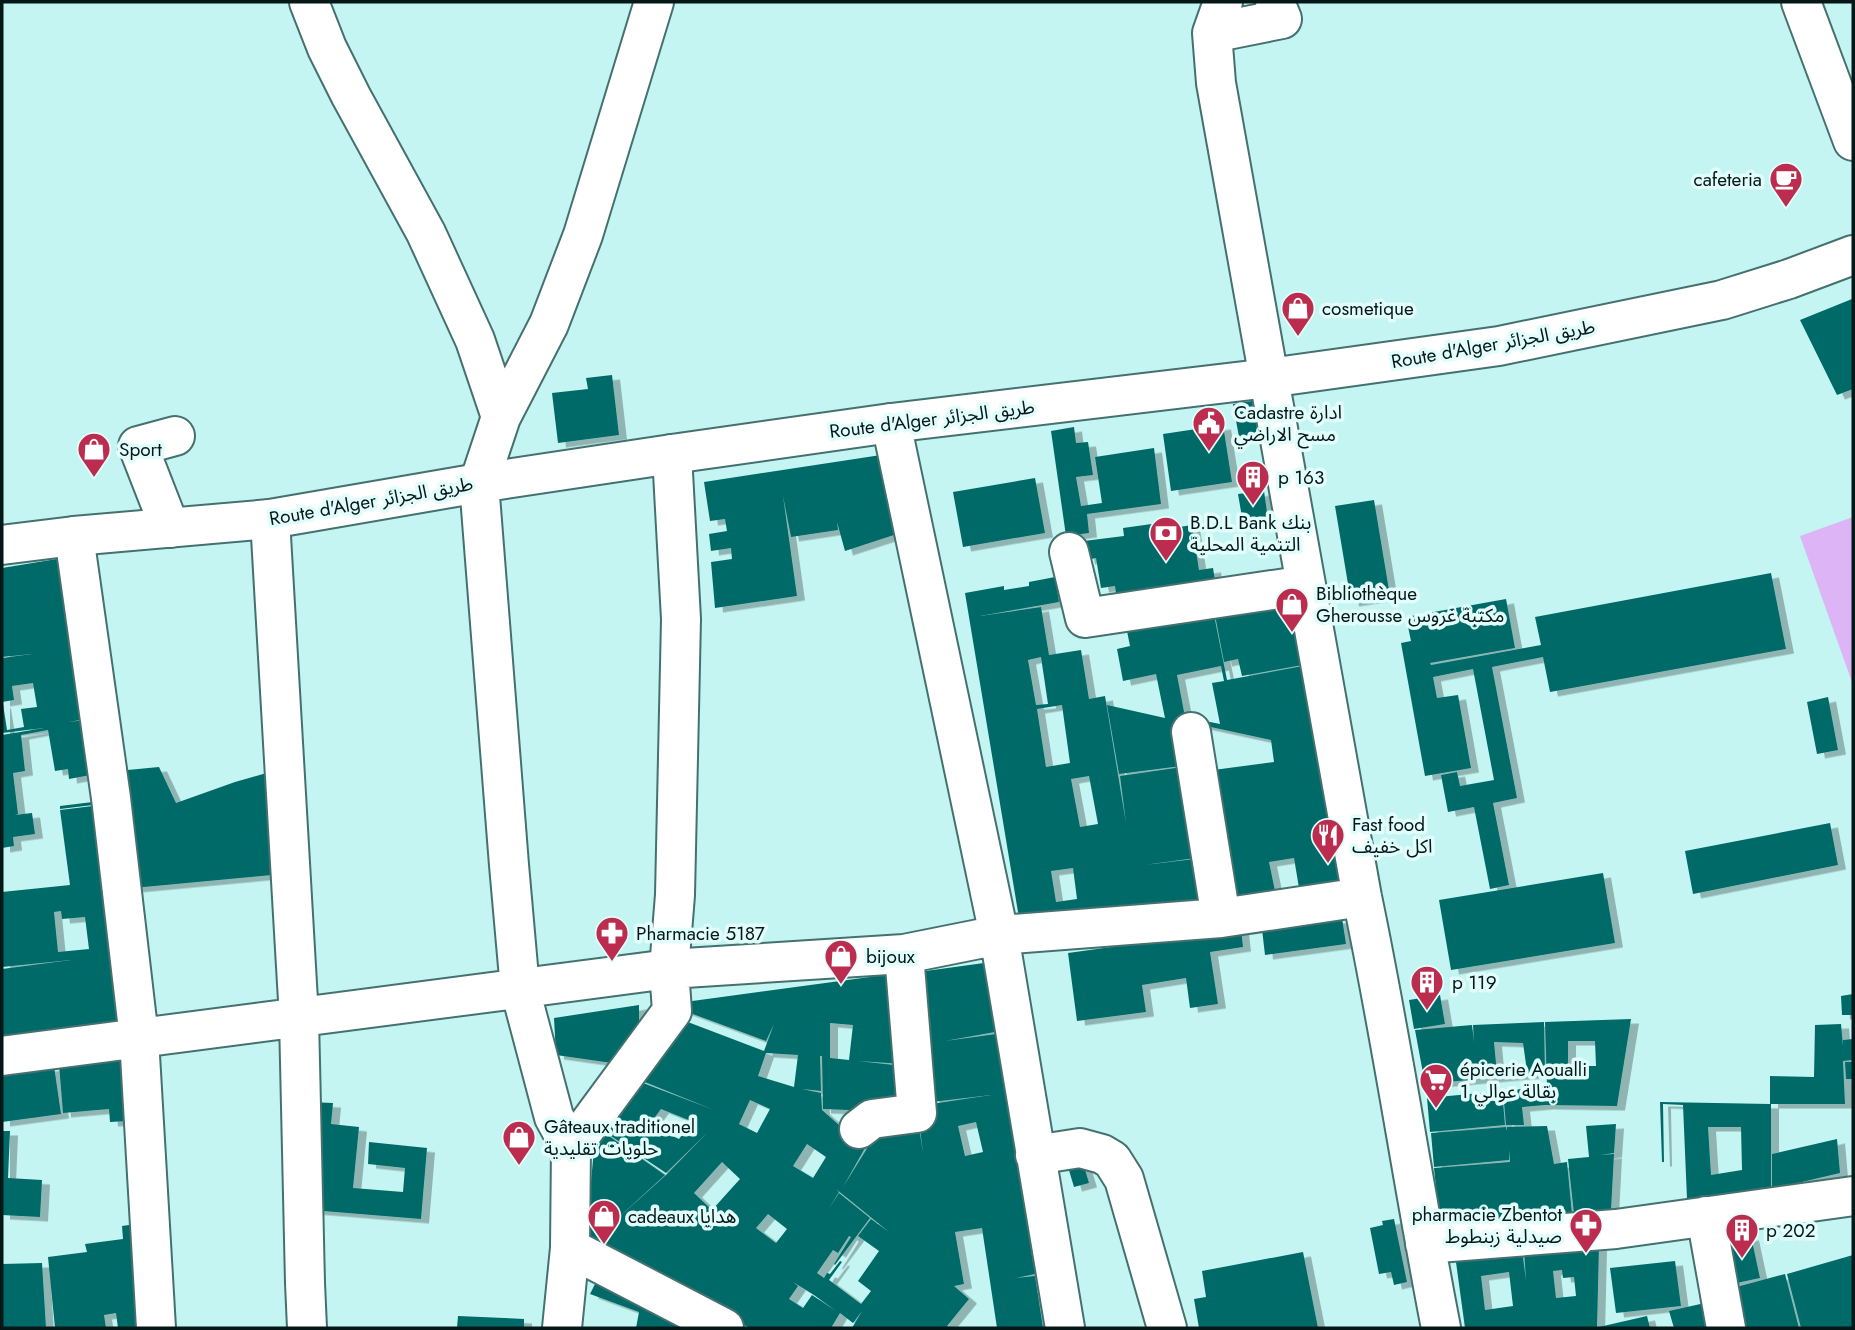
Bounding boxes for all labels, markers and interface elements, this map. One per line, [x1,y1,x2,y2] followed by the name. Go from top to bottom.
[1767,160,1805,209] cafe icon: cafeteria
[1694,166,1762,193] place label: cafeteria
[1279,289,1317,338] shop icon: cosmetique
[1322,295,1414,322] place label: cosmetique
[1389,313,1597,375] street label: Route d'Alger طريق الجزائر
[828,393,1036,445] street label: Route d'Alger طريق الجزائر
[1234,399,1342,449] place label: Cadastre ادارة مسح الاراضي
[1190,404,1228,453] public building icon: Cadastre ادارة مسح الاراضي
[75,430,113,479] shop icon: Sport
[119,436,162,463] place label: Sport
[1234,458,1272,507] building icon: p 163
[1278,464,1324,491] place label: p 163
[267,470,475,532] street label: Route d'Alger طريق الجزائر
[1190,509,1311,558] place label: B.D.L Bank بنك التنمية المحلية
[1147,514,1185,563] bank icon: B.D.L Bank بنك التنمية المحلية
[1316,580,1505,629] place label: Bibliothèque Gherousse مكتبة غروس
[1273,585,1311,634] shop icon: Bibliothèque Gherousse مكتبة غروس
[1352,811,1432,860] place label: Fast food اكل خفيف
[1309,816,1347,865] restaurant icon: Fast food اكل خفيف
[593,914,631,963] pharmacy icon: Pharmacie 5187
[636,920,765,947] place label: Pharmacie 5187
[822,937,860,986] shop icon: bijoux
[866,943,915,970] place label: bijoux
[1408,963,1446,1012] building icon: p 119
[1452,969,1497,996] place label: p 119
[1460,1056,1587,1106] place label: épicerie Aoualli 1 بقالة عوالي
[1417,1061,1455,1110] supermarket icon: épicerie Aoualli 1 بقالة عوالي
[544,1113,695,1162] place label: Gâteaux traditionel حلويات تقليدية
[500,1118,538,1167] shop icon: Gâteaux traditionel حلويات تقليدية
[585,1197,623,1246] shop icon: cadeaux هدايا
[1412,1201,1562,1250] place label: pharmacie Zbentot صيدلية زبنطوط
[628,1203,736,1230] place label: cadeaux هدايا
[1567,1206,1605,1255] pharmacy icon: pharmacie Zbentot صيدلية زبنطوط
[1723,1211,1761,1260] building icon: p 202
[1766,1217,1816,1244] place label: p 202

